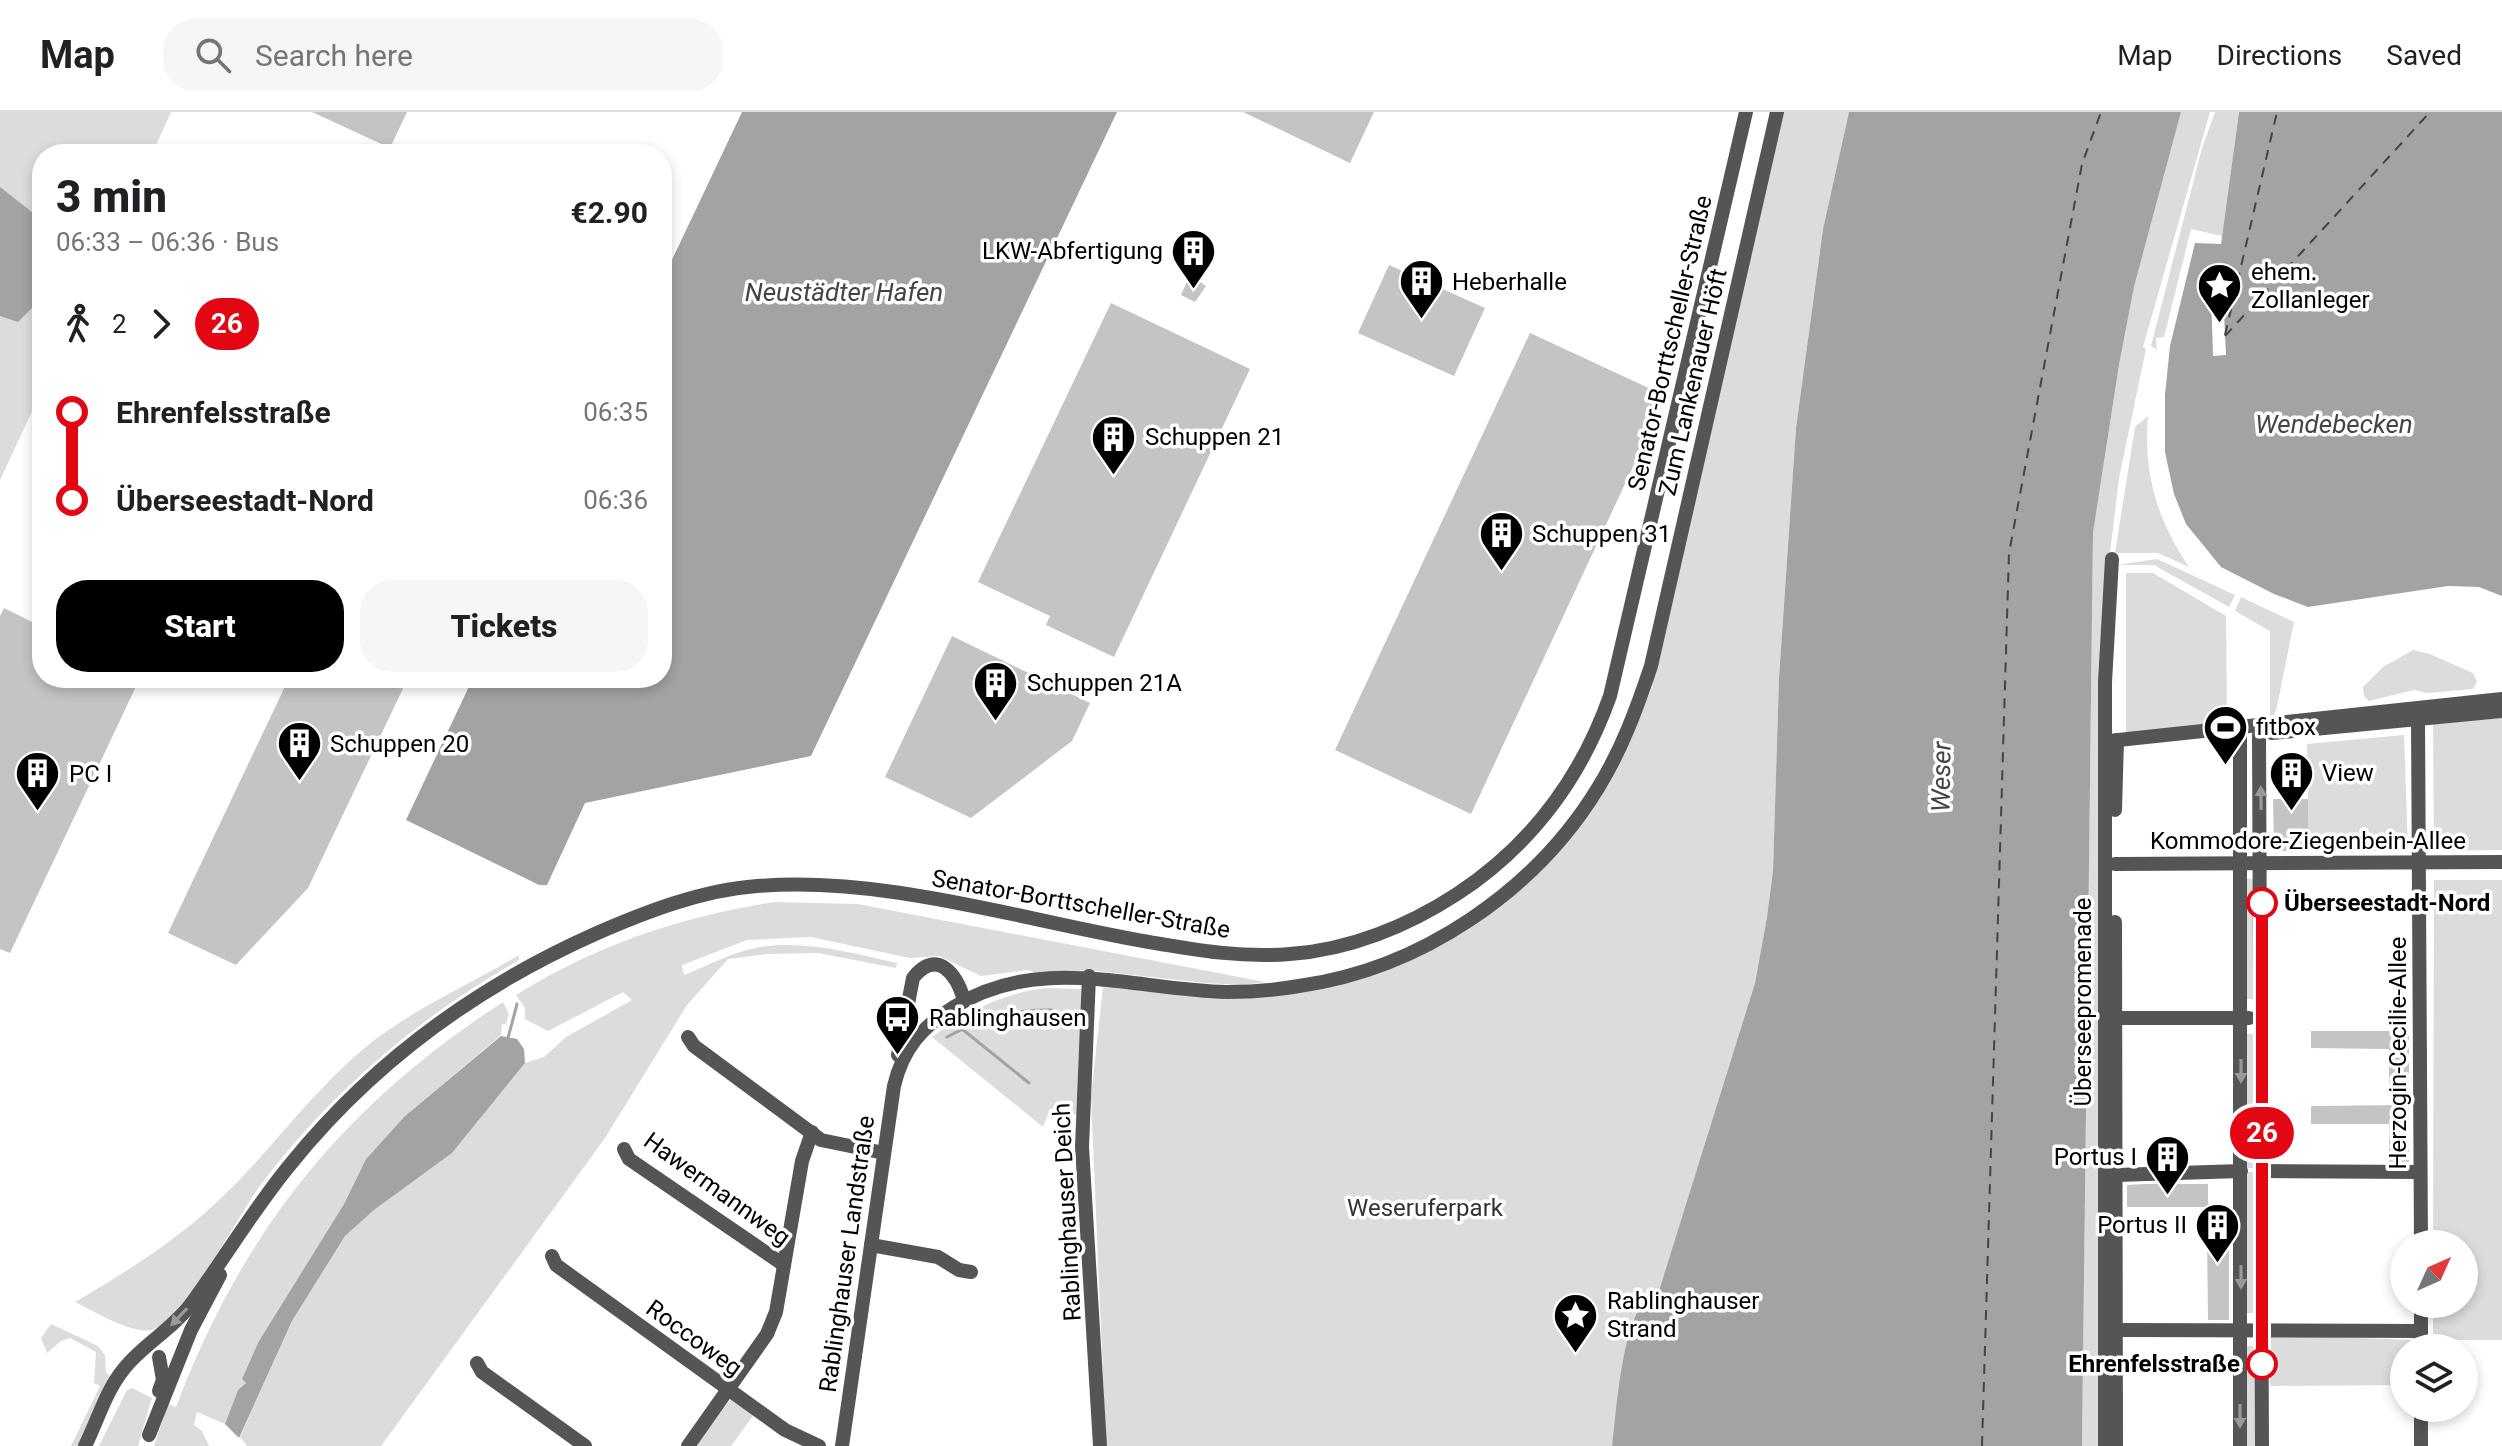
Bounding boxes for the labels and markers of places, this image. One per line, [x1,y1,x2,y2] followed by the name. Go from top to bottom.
[1170,227,1218,290] building icon: LKW-Abfertigung
[982,237,1163,265] place label: LKW-Abfertigung
[1397,258,1445,321] building icon: Heberhalle
[2251,258,2370,314] place label: ehem. Zollanleger
[2196,262,2244,325] place icon: ehem. Zollanleger
[1452,268,1567,296] place label: Heberhalle
[1090,413,1138,476] building icon: Schuppen 21
[1145,423,1284,451] place label: Schuppen 21
[1477,510,1525,573] building icon: Schuppen 31
[1532,520,1671,548] place label: Schuppen 31
[972,659,1020,722] building icon: Schuppen 21A
[1027,669,1182,697] place label: Schuppen 21A
[2201,703,2249,766] sports icon: fitbox
[2256,713,2316,741] place label: fitbox
[275,720,323,783] building icon: Schuppen 20
[330,730,469,758] place label: Schuppen 20
[2267,749,2315,812] building icon: View
[14,750,62,813] building icon: PC I
[2322,759,2374,787] place label: View
[69,760,112,788] place label: PC I
[2247,888,2277,918] marker: Überseestadt-Nord
[2284,889,2490,917] place label: Überseestadt-Nord
[874,994,922,1057] bus stop icon: Rablinghausen
[929,1004,1087,1032] place label: Rablinghausen
[2144,1133,2192,1196] building icon: Portus I
[2054,1143,2137,1171] place label: Portus I
[2194,1201,2242,1264] building icon: Portus II
[2097,1211,2187,1239] place label: Portus II
[1607,1287,1759,1343] place label: Rablinghauser Strand
[1552,1291,1600,1354] place icon: Rablinghauser Strand
[2247,1349,2277,1379] marker: Ehrenfelsstraße
[2068,1350,2240,1378] place label: Ehrenfelsstraße

